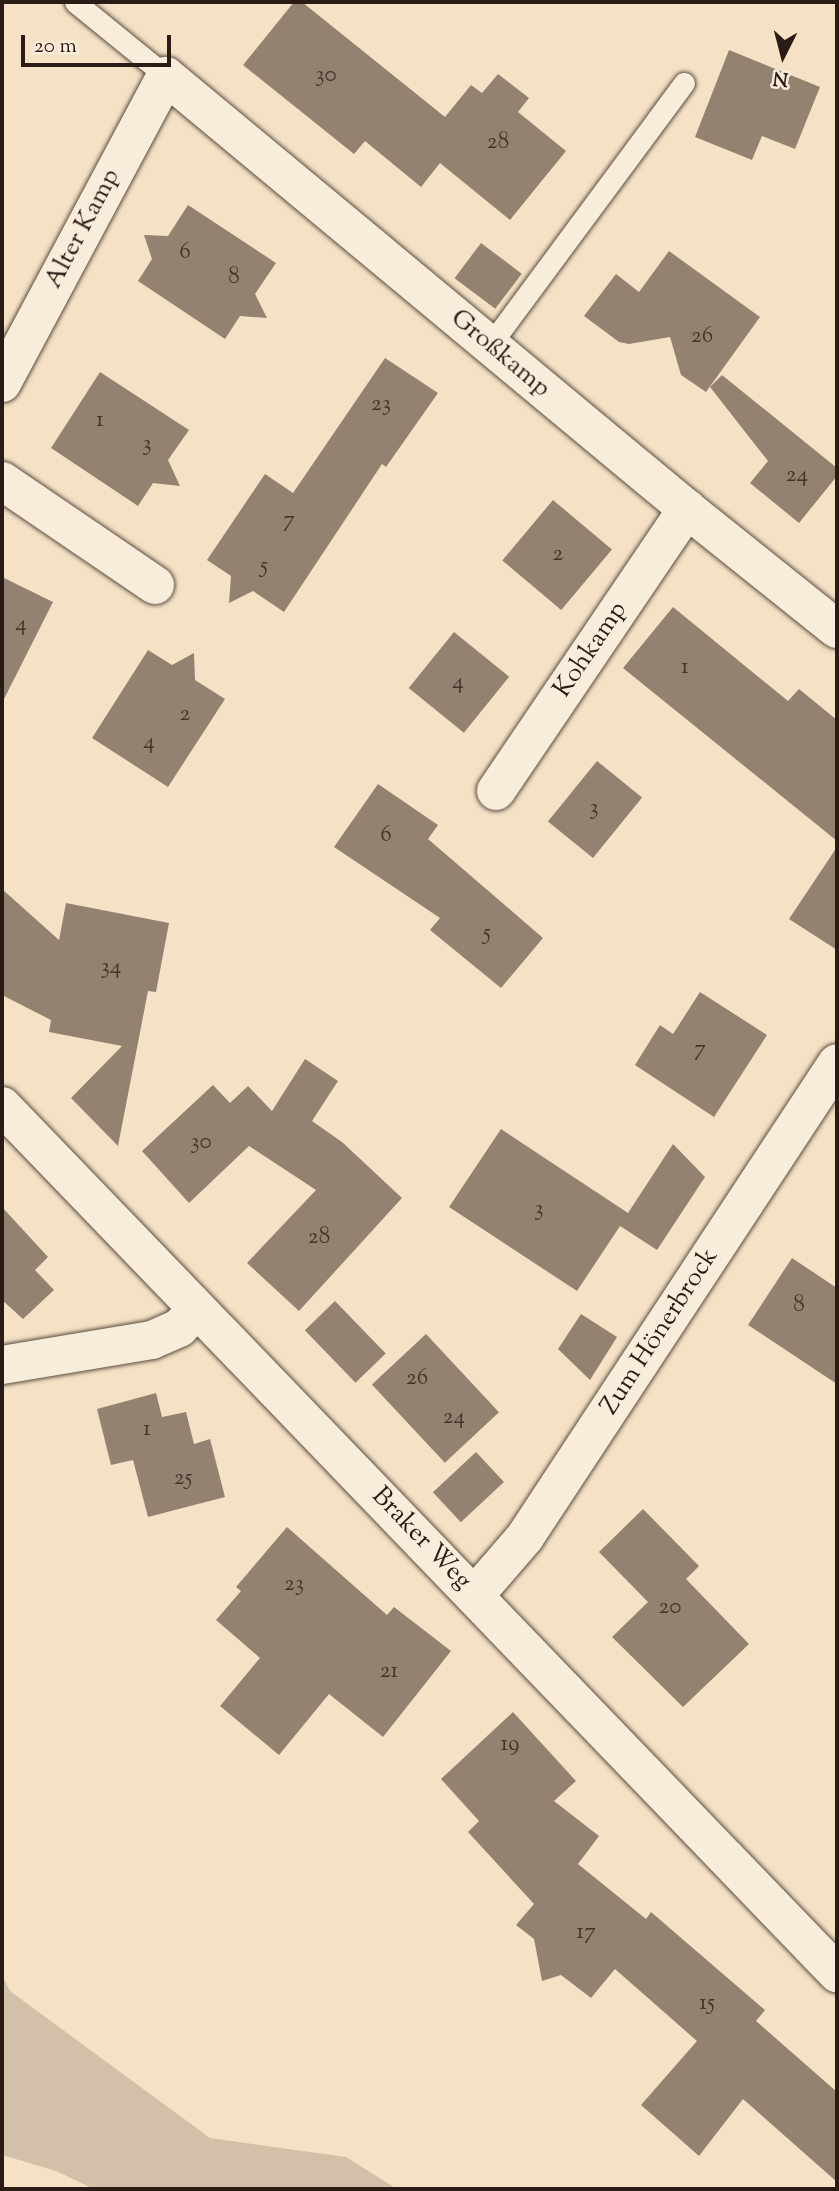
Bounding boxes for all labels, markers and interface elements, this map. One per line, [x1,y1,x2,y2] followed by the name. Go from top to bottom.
[24,21,175,65] scale bar
[748,21,818,91] north arrow
[34,32,77,62] text: 20 m
[315,62,337,90] house number: 30
[772,63,790,92] text: N
[487,129,509,157] house number: 28
[39,164,127,294] street label: Alter Kamp
[179,239,191,267] house number: 6
[228,264,240,292] house number: 8
[444,303,556,405] street label: Großkamp
[691,323,713,351] house number: 26
[371,391,391,419] house number: 23
[96,407,104,435] house number: 1
[142,431,152,459] house number: 3
[786,462,808,490] house number: 24
[283,507,295,535] house number: 7
[553,541,563,569] house number: 2
[260,553,268,581] house number: 5
[548,596,634,704] street label: Kohkamp
[15,611,27,639] house number: 4
[681,654,689,682] house number: 1
[452,669,464,697] house number: 4
[180,701,190,729] house number: 2
[143,729,155,757] house number: 4
[589,795,599,823] house number: 3
[380,822,392,850] house number: 6
[483,920,491,948] house number: 5
[101,954,121,982] house number: 34
[694,1036,706,1064] house number: 7
[190,1129,212,1157] house number: 30
[534,1196,544,1224] house number: 3
[308,1224,330,1252] house number: 28
[595,1243,725,1421] street label: Zum Hönerbrock
[793,1292,805,1320] house number: 8
[406,1365,428,1393] house number: 26
[443,1404,465,1432] house number: 24
[143,1416,151,1444] house number: 1
[174,1465,192,1493] house number: 25
[365,1481,477,1597] street label: Braker Weg
[284,1571,304,1599] house number: 23
[659,1594,681,1622] house number: 20
[380,1658,398,1686] house number: 21
[501,1731,519,1759] house number: 19
[576,1919,596,1947] house number: 17
[699,1990,715,2018] house number: 15

